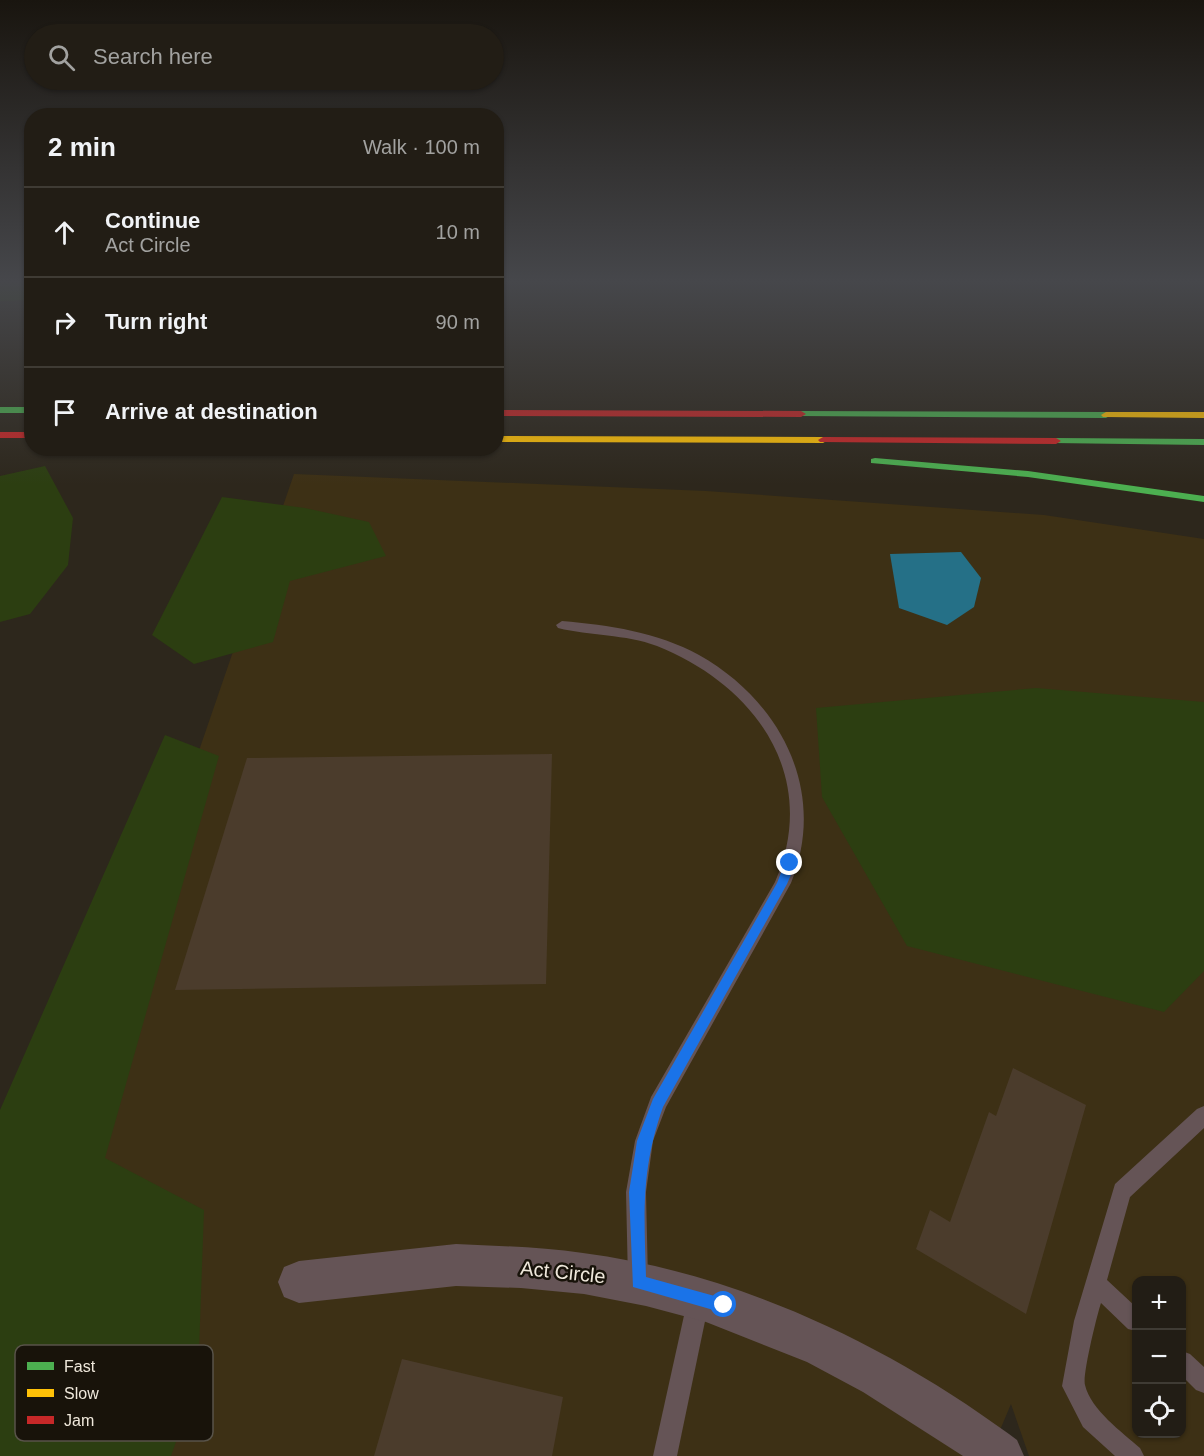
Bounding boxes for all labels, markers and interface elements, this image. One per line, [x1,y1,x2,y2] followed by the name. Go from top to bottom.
[24,24,504,90] search box
[45,41,78,74] icon: search
[93,44,213,69] text: Search here
[48,132,116,162] text: 2 min
[363,136,480,158] text: Walk · 100 m
[105,208,200,233] text: Continue
[48,216,81,249] icon: ahead
[436,221,480,243] text: 10 m
[105,234,191,256] text: Act Circle
[48,306,81,339] icon: right
[105,309,207,334] text: Turn right
[436,311,480,333] text: 90 m
[48,396,81,429] icon: arrive
[105,399,318,424] text: Arrive at destination
[776,849,802,875] route end
[519,1257,607,1287] street label: Act Circle
[1132,1276,1186,1438] map controls
[1132,1276,1186,1330] button: +
[710,1291,736,1317] route start
[1132,1330,1186,1384] button: −
[15,1345,213,1441] legend
[64,1358,96,1375] text: Fast
[1132,1384,1186,1438] button: locate
[64,1385,99,1402] text: Slow
[64,1412,94,1429] text: Jam

